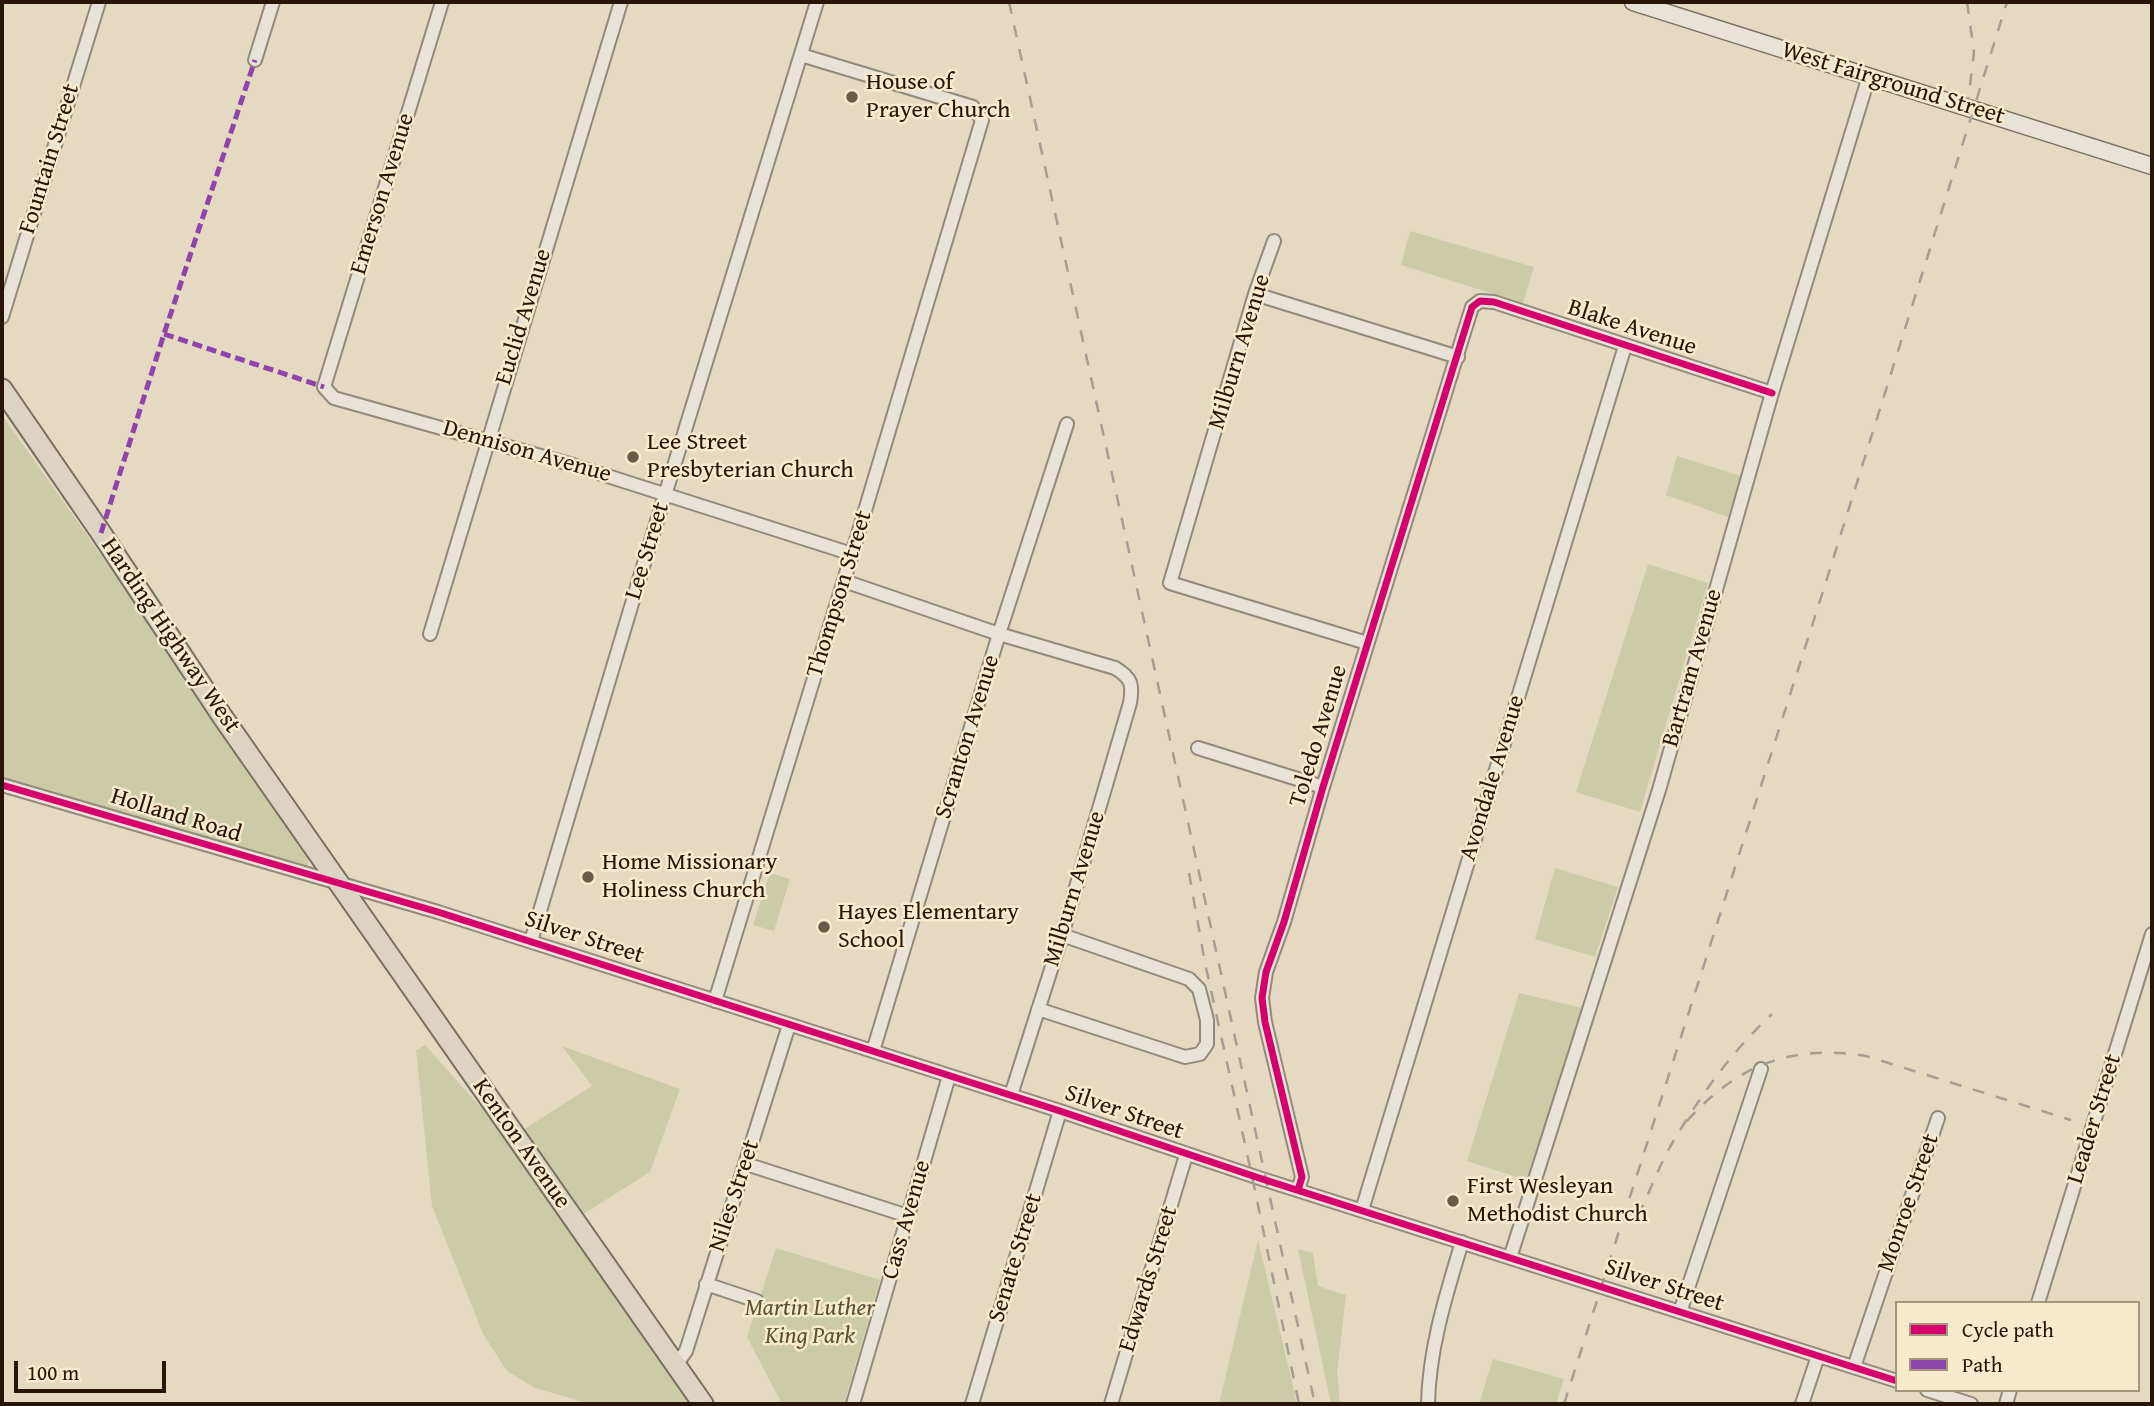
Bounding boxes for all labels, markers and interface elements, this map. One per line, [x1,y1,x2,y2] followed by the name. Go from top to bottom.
[1778,36,2008,132] street label: West Fairground Street
[866,69,1011,125] place label: House of Prayer Church
[13,80,87,238] street label: Fountain Street
[844,89,860,105] marker: House of Prayer Church
[345,110,421,278] street label: Emerson Avenue
[490,246,558,388] street label: Euclid Avenue
[1203,271,1277,433] street label: Milburn Avenue
[1564,294,1700,362] street label: Blake Avenue
[439,414,615,490] street label: Dennison Avenue
[647,429,854,485] place label: Lee Street Presbyterian Church
[625,449,641,465] marker: Lee Street Presbyterian Church
[620,499,676,603] street label: Lee Street
[801,507,879,681] street label: Thompson Street
[94,533,246,739] street label: Harding Highway West
[1657,586,1729,750] street label: Bartram Avenue
[929,651,1007,823] street label: Scranton Avenue
[1284,662,1354,810] street label: Toledo Avenue
[1454,692,1532,864] street label: Avondale Avenue
[107,783,245,849] street label: Holland Road
[1038,808,1112,970] street label: Milburn Avenue
[602,849,777,905] place label: Home Missionary Holiness Church
[580,869,596,885] marker: Home Missionary Holiness Church
[838,899,1019,955] place label: Hayes Elementary School
[521,905,647,971] street label: Silver Street
[816,919,832,935] marker: Hayes Elementary School
[2062,1051,2128,1187] street label: Leader Street
[466,1073,576,1215] street label: Kenton Avenue
[1061,1079,1187,1147] street label: Silver Street
[1872,1130,1946,1276] street label: Monroe Street
[703,1136,767,1256] street label: Niles Street
[876,1157,938,1283] street label: Cass Avenue
[1467,1173,1648,1229] place label: First Wesleyan Methodist Church
[983,1190,1049,1326] street label: Senate Street
[1445,1193,1461,1209] marker: First Wesleyan Methodist Church
[1113,1203,1185,1355] street label: Edwards Street
[1601,1253,1727,1319] street label: Silver Street
[745,1295,875,1351] park label: Martin Luther King Park
[1895,1301,2140,1392] legend
[1962,1314,2054,1345] text: Cycle path
[18,1346,170,1390] scale bar
[1962,1349,2002,1380] text: Path
[27,1357,79,1388] text: 100 m

